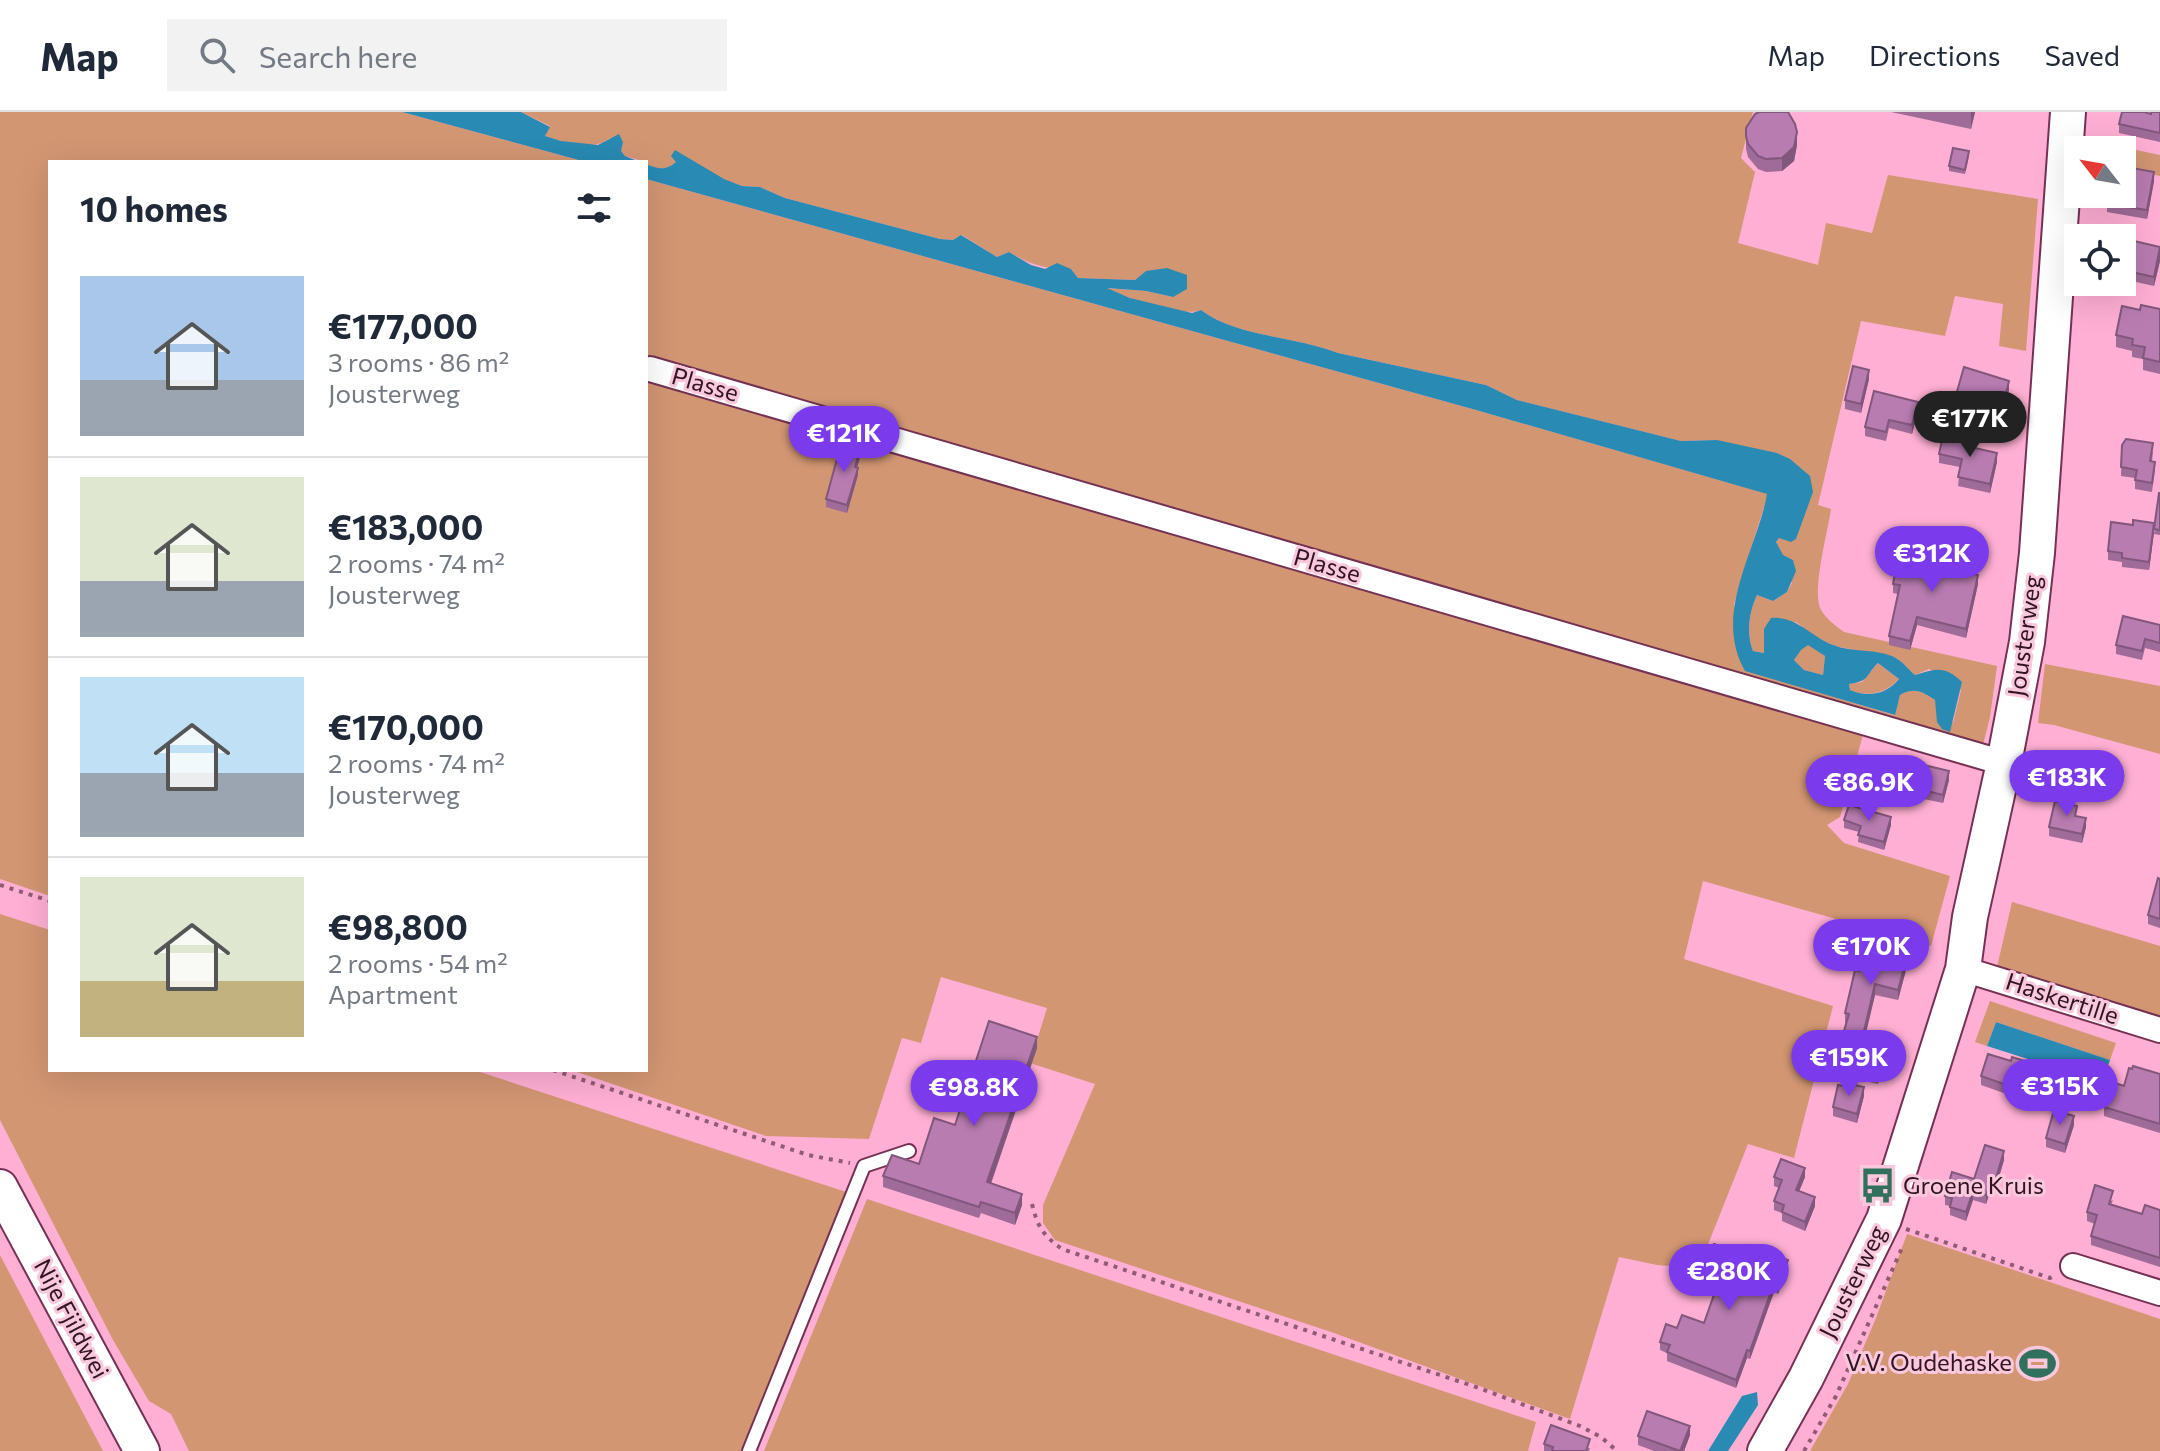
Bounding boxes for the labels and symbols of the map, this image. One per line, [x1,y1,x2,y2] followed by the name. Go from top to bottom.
[2064,136,2136,208] north arrow
[669,360,742,407] street label: Plasse
[1914,391,2026,459] pin: €177K
[788,406,900,474] pin: €121K
[1876,526,1988,594] pin: €312K
[1291,541,1364,588] street label: Plasse
[2001,573,2046,698] street label: Jousterweg
[2011,750,2123,818] pin: €183K
[1804,755,1934,823] pin: €86.9K
[1815,919,1927,987] pin: €170K
[2002,966,2123,1029] street label: Haskertille
[1793,1030,1905,1098] pin: €159K
[2004,1059,2116,1127] pin: €315K
[909,1060,1039,1128] pin: €98.8K
[1858,1167,1896,1205] bus stop icon: Groene Kruis
[1903,1170,2044,1199] place label: Groene Kruis
[1812,1220,1891,1343] street label: Jousterweg
[1673,1244,1785,1312] pin: €280K
[29,1254,116,1383] street label: Nije Fjildwei
[2019,1344,2057,1382] sports icon: V.V. Oudehaske
[1846,1347,2012,1376] place label: V.V. Oudehaske

